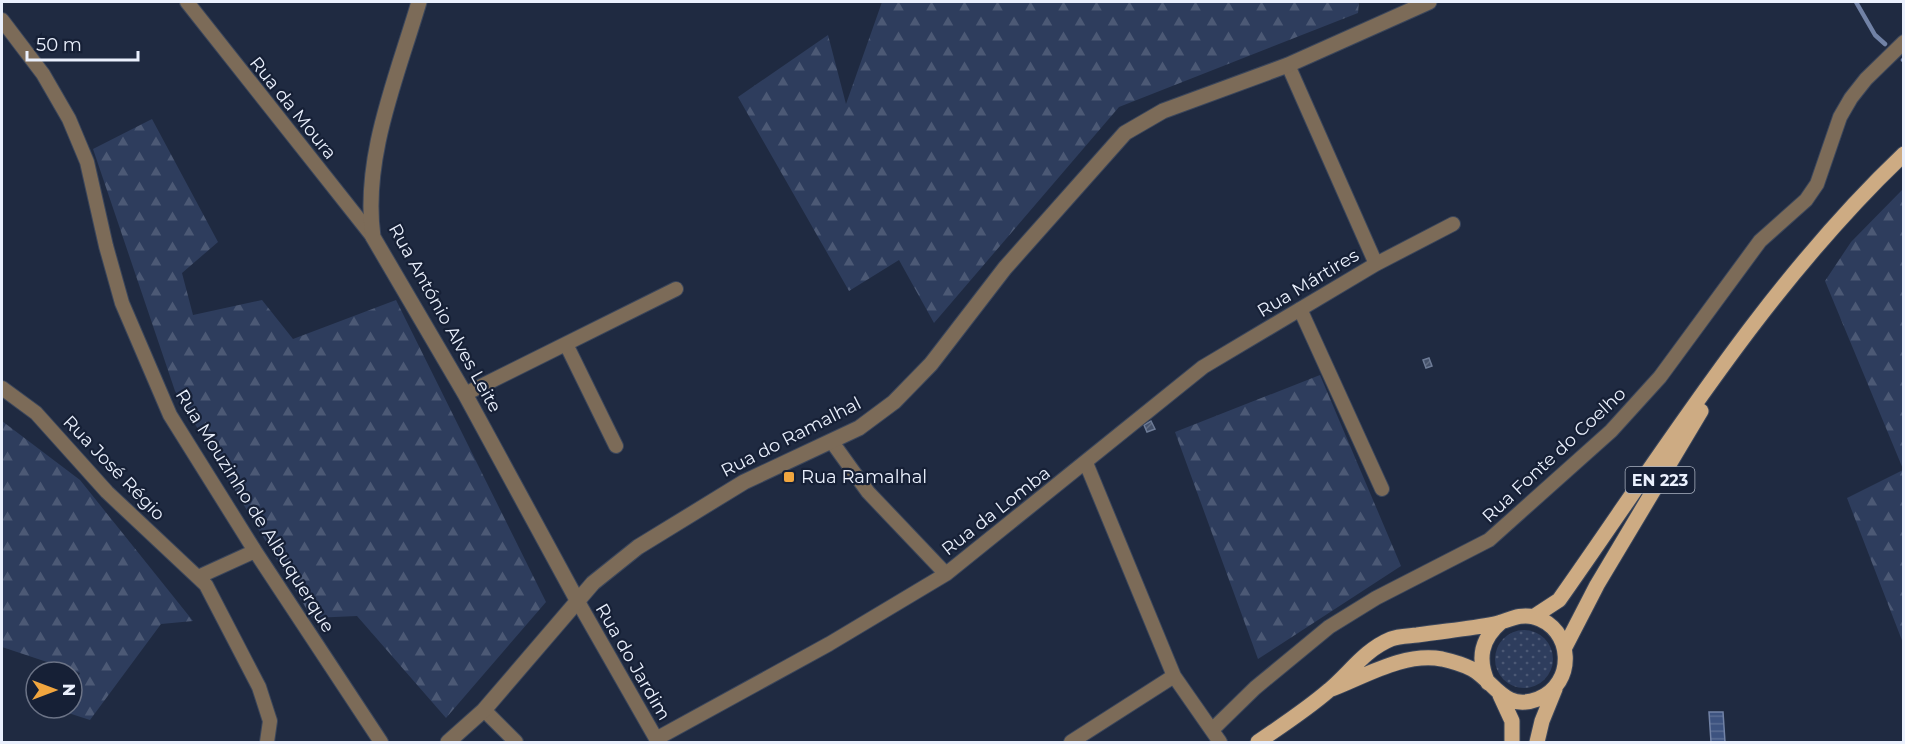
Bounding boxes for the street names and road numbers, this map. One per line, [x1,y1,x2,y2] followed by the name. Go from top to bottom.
[245,52,341,164] street label: Rua da Moura
[384,220,506,416] street label: Rua António Alves Leite
[1253,244,1363,322] street label: Rua Mártires
[1478,383,1630,527] street label: Rua Fonte do Coelho
[171,385,339,637] street label: Rua Mouzinho de Albuquerque
[717,392,865,482] street label: Rua do Ramalhal
[58,411,170,525] street label: Rua José Régio
[937,462,1055,560] street label: Rua da Lomba
[1626,467,1694,493] road number: EN 223
[591,600,675,724] street label: Rua do Jardim

